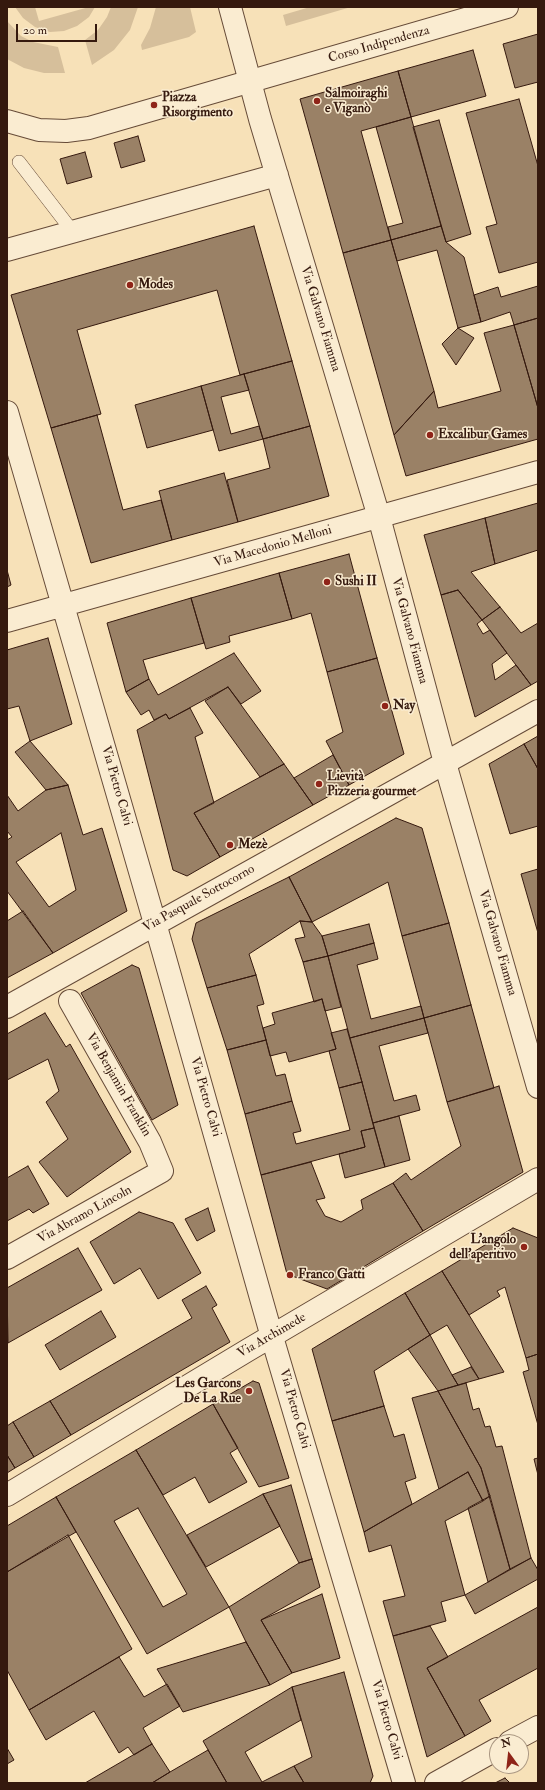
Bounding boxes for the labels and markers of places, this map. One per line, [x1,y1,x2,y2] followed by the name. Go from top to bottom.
[325,86,387,117] place label: Salmoiraghi e Viganò
[162,90,233,121] place label: Piazza Risorgimento
[312,96,322,106] marker: Salmoiraghi e Viganò
[149,100,159,110] marker: Piazza Risorgimento
[138,277,173,293] place label: Modes
[125,280,135,290] marker: Modes
[438,427,527,443] place label: Excalibur Games
[425,430,435,440] marker: Excalibur Games
[335,574,377,590] place label: Sushi II
[322,577,332,587] marker: Sushi II
[393,698,415,714] place label: Nay
[380,701,390,711] marker: Nay
[327,769,416,800] place label: Lievità Pizzeria gourmet
[314,779,324,789] marker: Lievità Pizzeria gourmet
[238,837,268,853] place label: Mezè
[225,840,235,850] marker: Mezè
[450,1232,516,1263] place label: L'angolo dell'aperitivo
[519,1242,529,1252] marker: L'angolo dell'aperitivo
[298,1267,365,1283] place label: Franco Gatti
[285,1270,295,1280] marker: Franco Gatti
[175,1376,241,1407] place label: Les Garcons De La Rue
[244,1386,254,1396] marker: Les Garcons De La Rue

